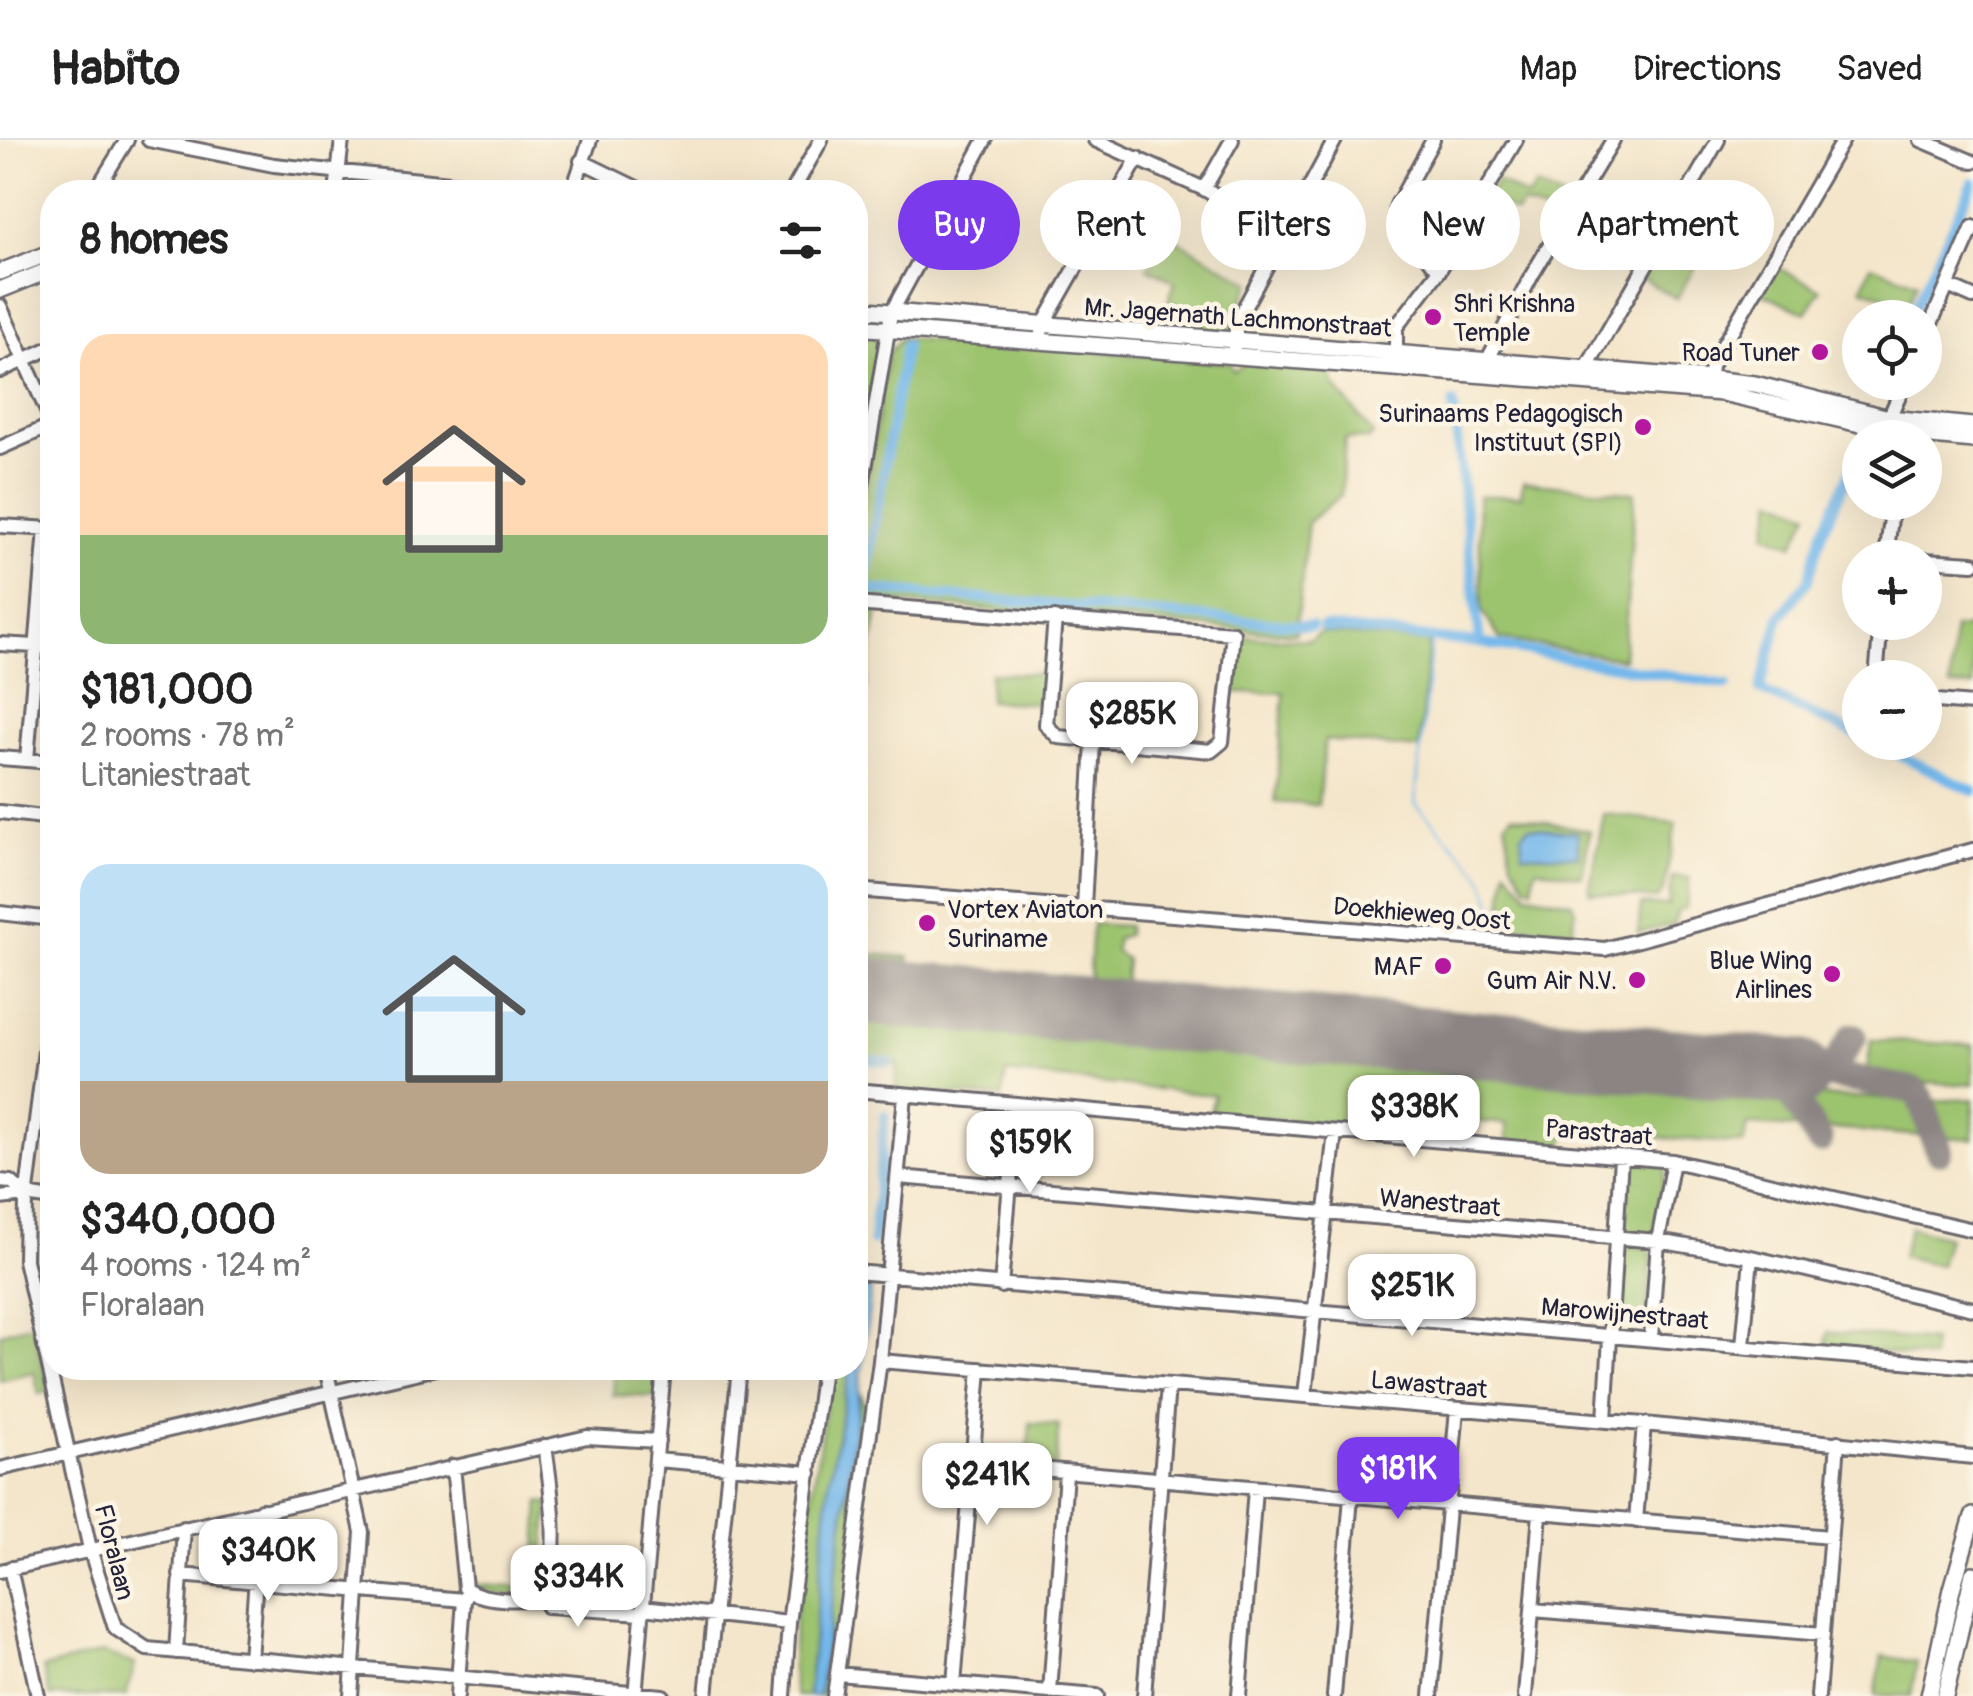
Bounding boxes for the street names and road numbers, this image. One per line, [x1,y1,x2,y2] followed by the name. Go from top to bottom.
[1083,292,1393,345] street label: Mr. Jagernath Lachmonstraat
[1332,891,1513,938] street label: Doekhieweg Oost
[1544,1113,1655,1154] street label: Parastraat
[1378,1183,1503,1224] street label: Wanestraat
[1540,1292,1711,1337] street label: Marowijnestraat
[1369,1365,1489,1406] street label: Lawastraat
[87,1501,140,1603] street label: Floralaan

